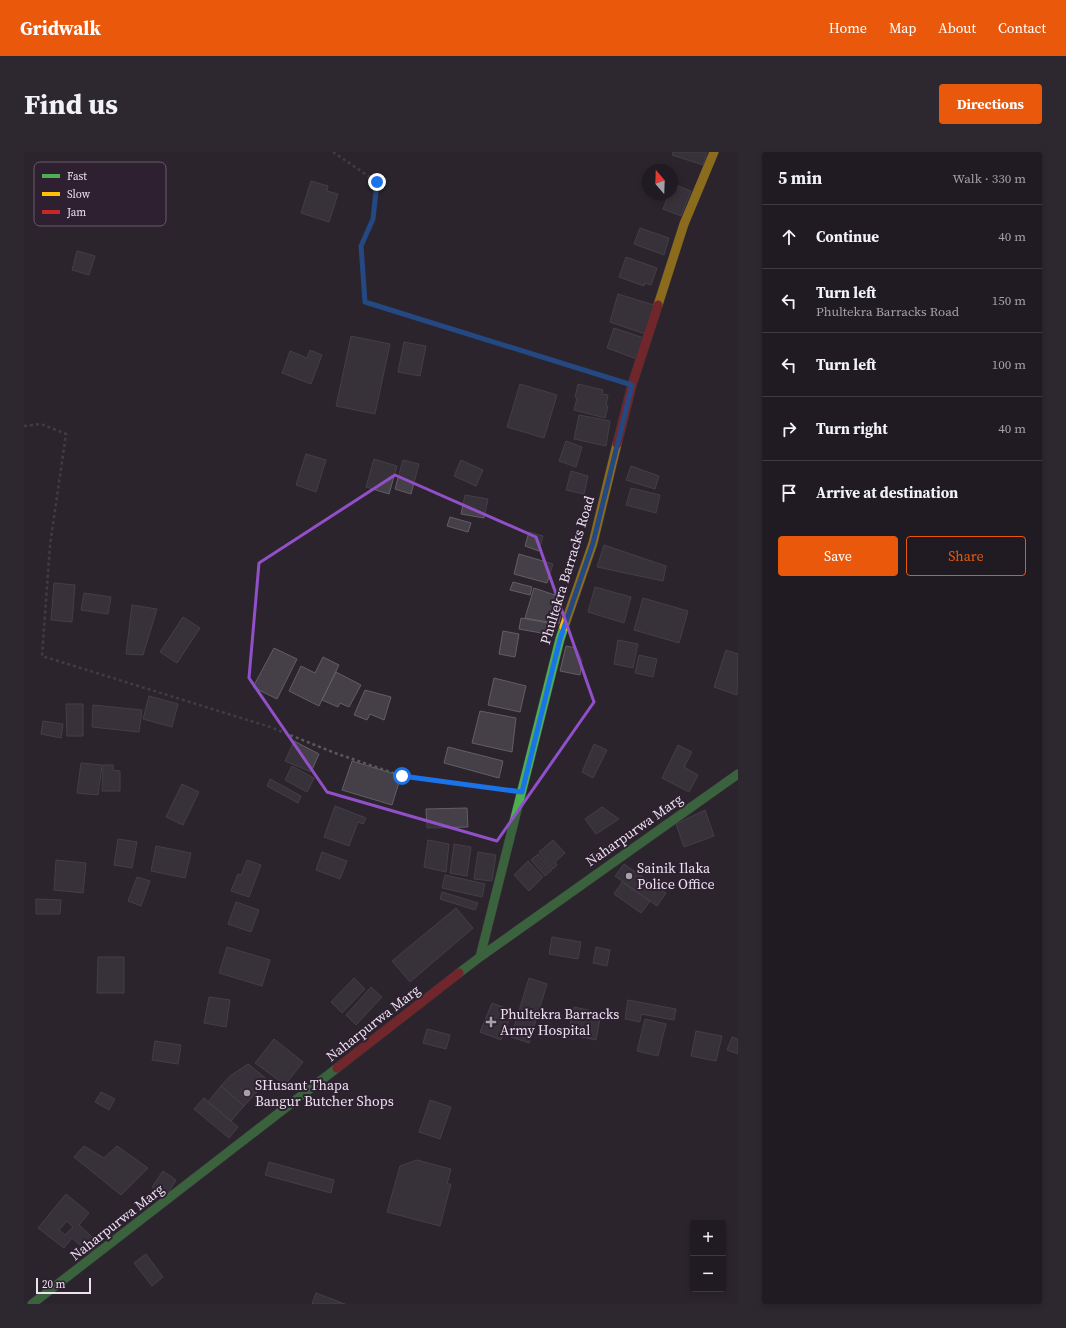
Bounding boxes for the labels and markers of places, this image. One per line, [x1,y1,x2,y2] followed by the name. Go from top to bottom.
[637,858,715,894] place label: Sainik Ilaka Police Office
[624,871,634,881] marker: Sainik Ilaka Police Office
[500,1004,619,1040] place label: Phultekra Barracks Army Hospital
[485,1016,497,1028] marker: Phultekra Barracks Army Hospital
[255,1075,394,1111] place label: SHusant Thapa Bangur Butcher Shops
[242,1088,252,1098] marker: SHusant Thapa Bangur Butcher Shops

